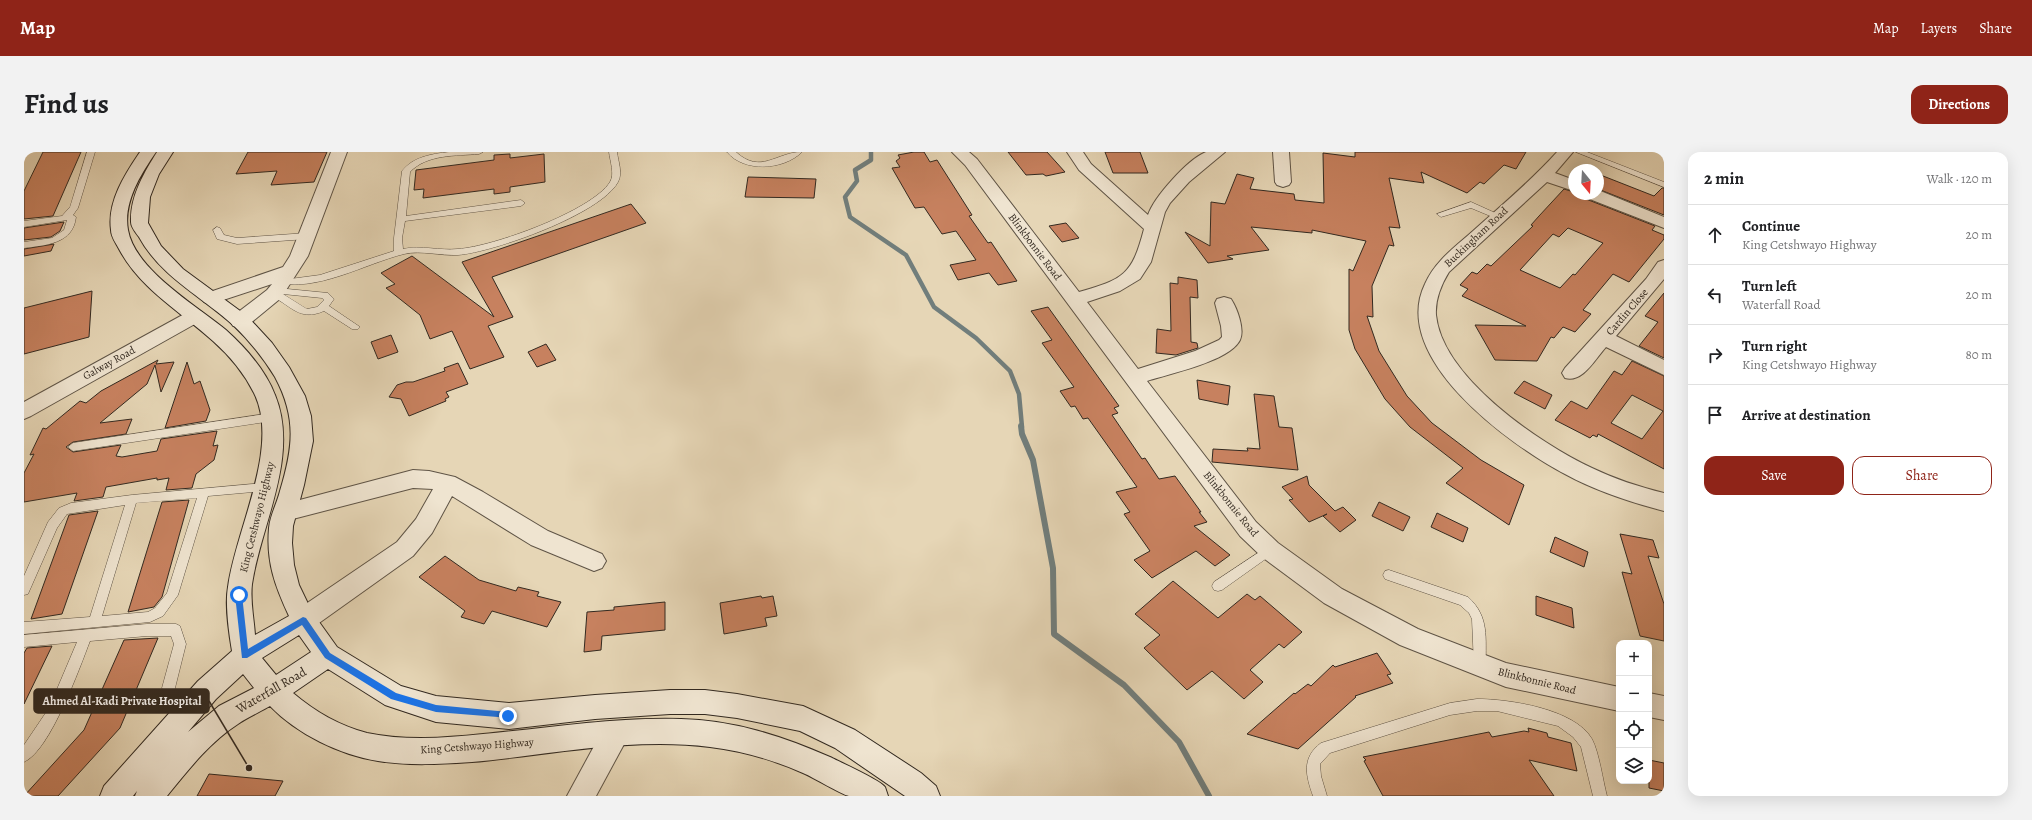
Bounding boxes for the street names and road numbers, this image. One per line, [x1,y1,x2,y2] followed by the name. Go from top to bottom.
[1441,203,1511,271] street label: Buckingham Road
[1005,211,1065,284] street label: Blinkbonnie Road
[1602,285,1652,339] street label: Cardin Close
[80,342,138,384] street label: Galway Road
[236,460,278,574] street label: King Cetshwayo Highway
[1200,468,1262,540] street label: Blinkbonnie Road
[232,663,309,717] street label: Waterfall Road
[1496,664,1578,698] street label: Blinkbonnie Road
[420,735,534,757] street label: King Cetshwayo Highway

